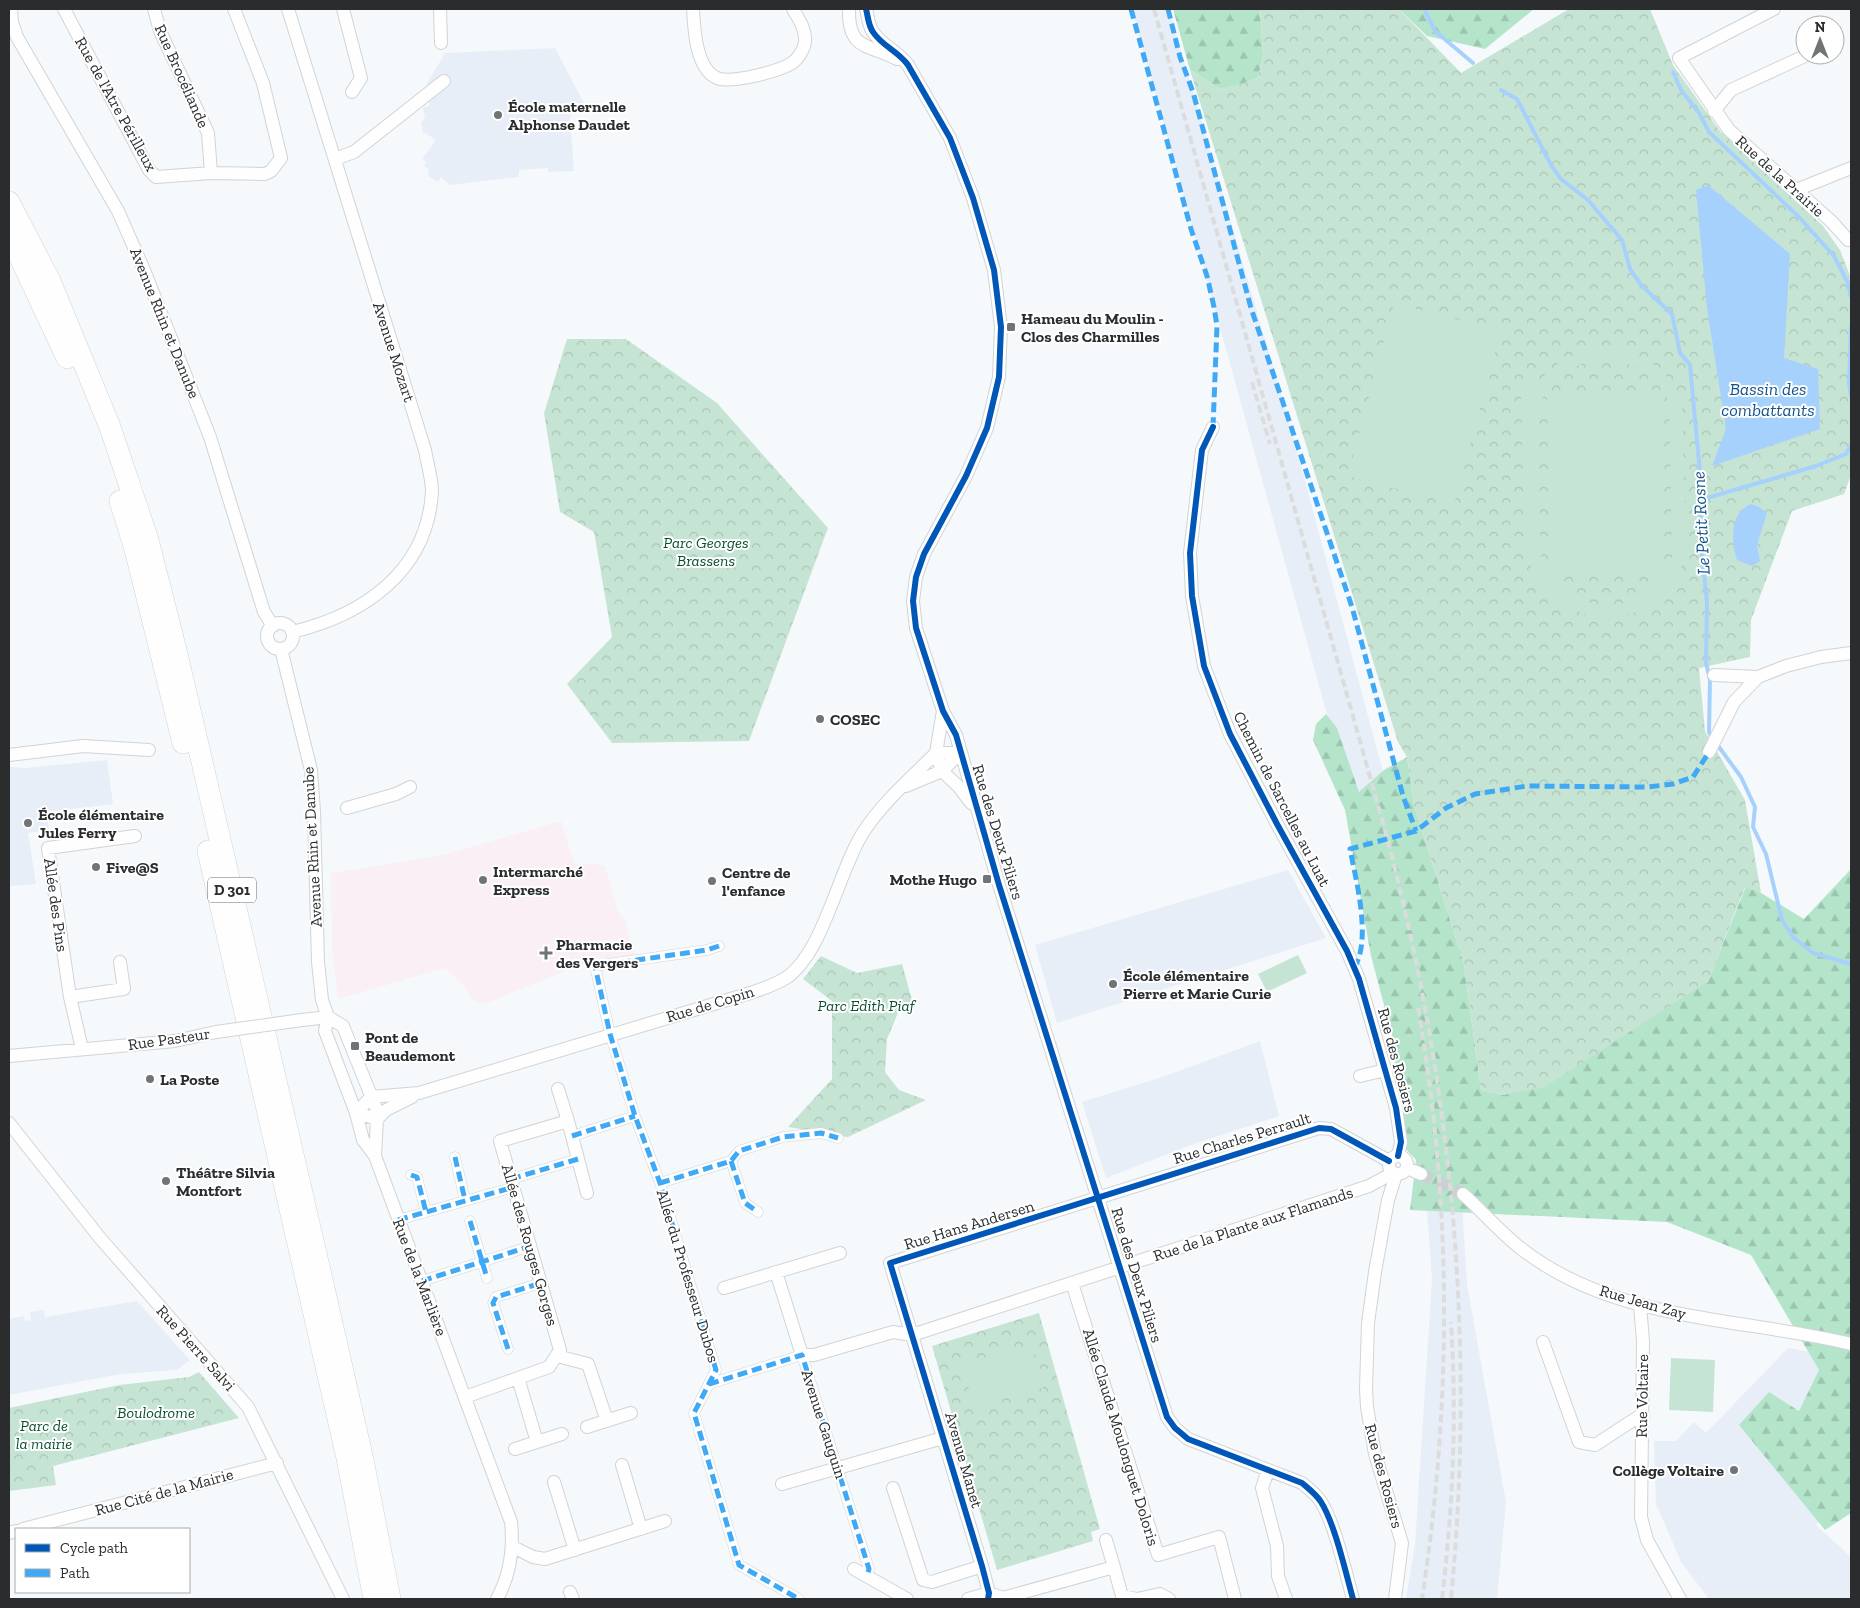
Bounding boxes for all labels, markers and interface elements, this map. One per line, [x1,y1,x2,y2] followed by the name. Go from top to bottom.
[1795,15,1845,65] north arrow
[1815,19,1826,36] text: N
[151,21,213,131] street label: Rue Brocéliande
[71,33,161,175] street label: Rue de l'Atre Périlleux
[508,97,630,134] place label: École maternelle Alphonse Daudet
[492,109,504,121] marker: École maternelle Alphonse Daudet
[1732,131,1828,221] street label: Rue de la Prairie
[126,245,204,401] street label: Avenue Rhin et Danube
[369,300,419,404] street label: Avenue Mozart
[1021,309,1164,346] place label: Hameau du Moulin - Clos des Charmilles
[1005,321,1017,333] marker: Hameau du Moulin - Clos des Charmilles
[1721,378,1815,421] water label: Bassin des combattants
[1687,470,1715,575] water label: Le Petit Rosne
[663,533,749,570] park label: Parc Georges Brassens
[1230,708,1335,890] street label: Chemin de Sarcelles au Luat
[830,710,880,729] place label: COSEC
[814,713,826,725] marker: COSEC
[968,762,1028,902] street label: Rue des Deux Piliers
[298,766,326,928] street label: Avenue Rhin et Danube
[38,805,164,842] place label: École élémentaire Jules Ferry
[22,817,34,829] marker: École élémentaire Jules Ferry
[40,857,72,953] street label: Allée des Pins
[106,858,159,877] place label: Five@S
[90,861,102,873] marker: Five@S
[493,862,583,899] place label: Intermarché Express
[722,863,791,900] place label: Centre de l'enfance
[889,870,978,889] place label: Mothe Hugo
[981,873,993,885] marker: Mothe Hugo
[477,874,489,886] marker: Intermarché Express
[706,875,718,887] marker: Centre de l'enfance
[208,878,256,902] road number: D 301
[556,935,638,972] place label: Pharmacie des Vergers
[540,947,552,959] marker: Pharmacie des Vergers
[1123,966,1271,1003] place label: École élémentaire Pierre et Marie Curie
[1107,978,1119,990] marker: École élémentaire Pierre et Marie Curie
[664,981,757,1026] street label: Rue de Copin
[817,996,917,1015] park label: Parc Edith Piaf
[1374,1006,1420,1114] street label: Rue des Rosiers
[127,1024,212,1054] street label: Rue Pasteur
[365,1028,456,1065] place label: Pont de Beaudemont
[349,1040,361,1052] marker: Pont de Beaudemont
[160,1070,219,1089] place label: La Poste
[144,1073,156,1085] marker: La Poste
[1171,1108,1313,1168] street label: Rue Charles Perrault
[498,1162,562,1328] street label: Allée des Rouges Gorges
[176,1163,275,1200] place label: Théâtre Silvia Montfort
[160,1175,172,1187] marker: Théâtre Silvia Montfort
[1151,1183,1355,1265] street label: Rue de la Plante aux Flamands
[653,1187,723,1365] street label: Allée du Professeur Dubos
[902,1196,1037,1254] street label: Rue Hans Andersen
[1107,1205,1167,1345] street label: Rue des Deux Piliers
[389,1216,451,1338] street label: Rue de la Marlière
[1597,1281,1689,1324] street label: Rue Jean Zay
[153,1301,240,1395] street label: Rue Pierre Salvi
[1079,1326,1163,1548] street label: Allée Claude Moulonguet Doloris
[1632,1354,1652,1438] street label: Rue Voltaire
[797,1367,851,1482] street label: Avenue Gauguin
[117,1403,195,1422] park label: Boulodrome
[941,1410,987,1510] street label: Avenue Manet
[16,1416,72,1453] park label: Parc de la mairie
[1361,1422,1407,1530] street label: Rue des Rosiers
[1613,1461,1724,1480] place label: Collège Voltaire
[93,1464,235,1520] street label: Rue Cité de la Mairie
[1728,1464,1740,1476] marker: Collège Voltaire
[15,1528,190,1593] legend
[60,1539,129,1557] text: Cycle path
[60,1564,90,1582] text: Path

